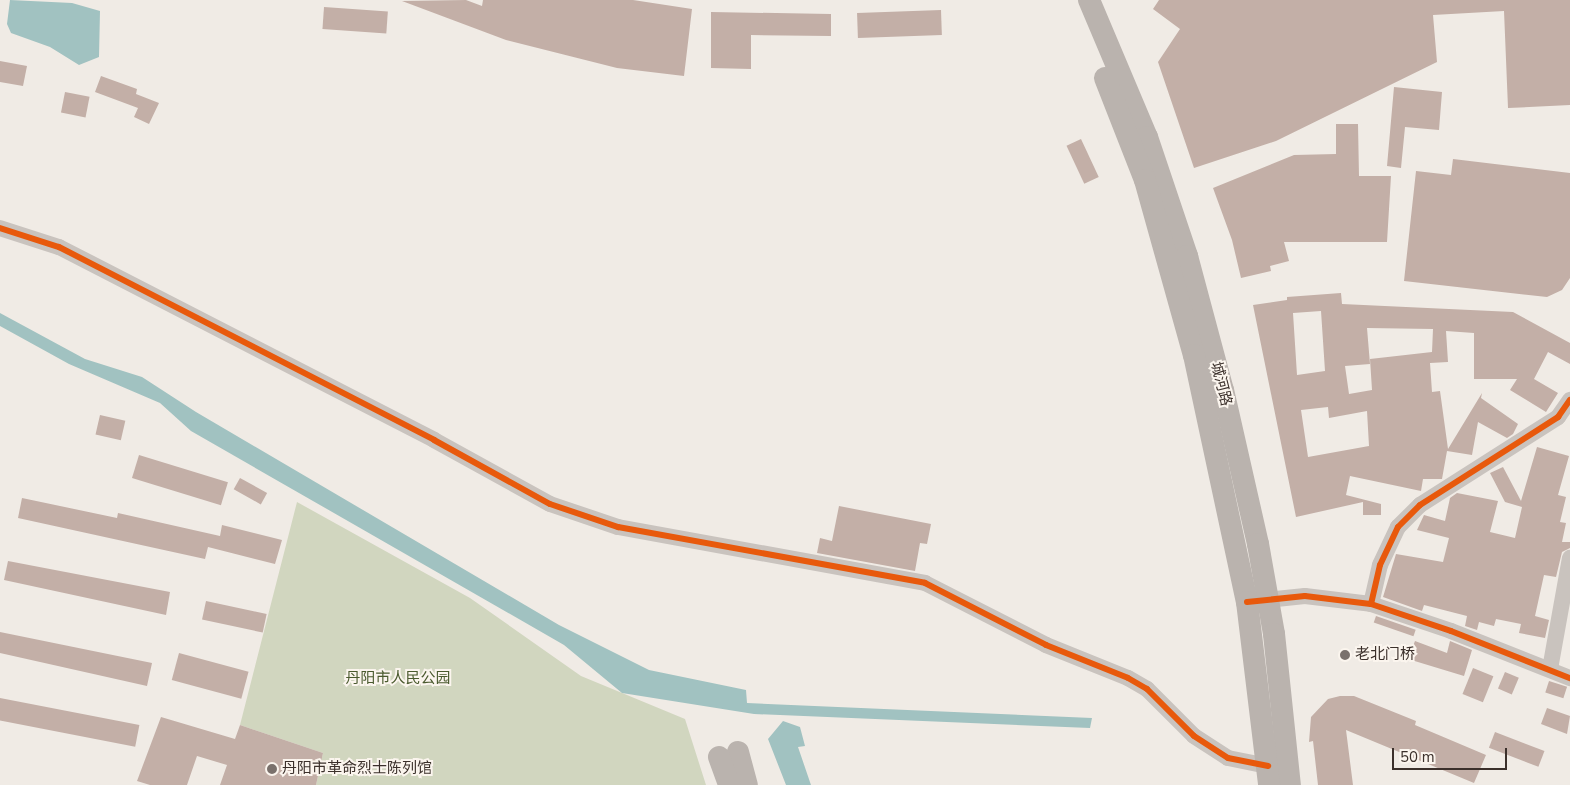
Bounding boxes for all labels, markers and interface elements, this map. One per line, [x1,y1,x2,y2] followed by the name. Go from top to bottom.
[1207,360,1235,408] street label: 城河路
[1355,646,1415,664] place label: 老北门桥
[1339,649,1351,661] marker: 老北门桥
[346,670,450,688] park label: 丹阳市人民公园
[1395,738,1510,770] scale bar
[1400,747,1435,767] text: 50 m
[282,760,432,778] place label: 丹阳市革命烈士陈列馆
[266,763,278,775] marker: 丹阳市革命烈士陈列馆

